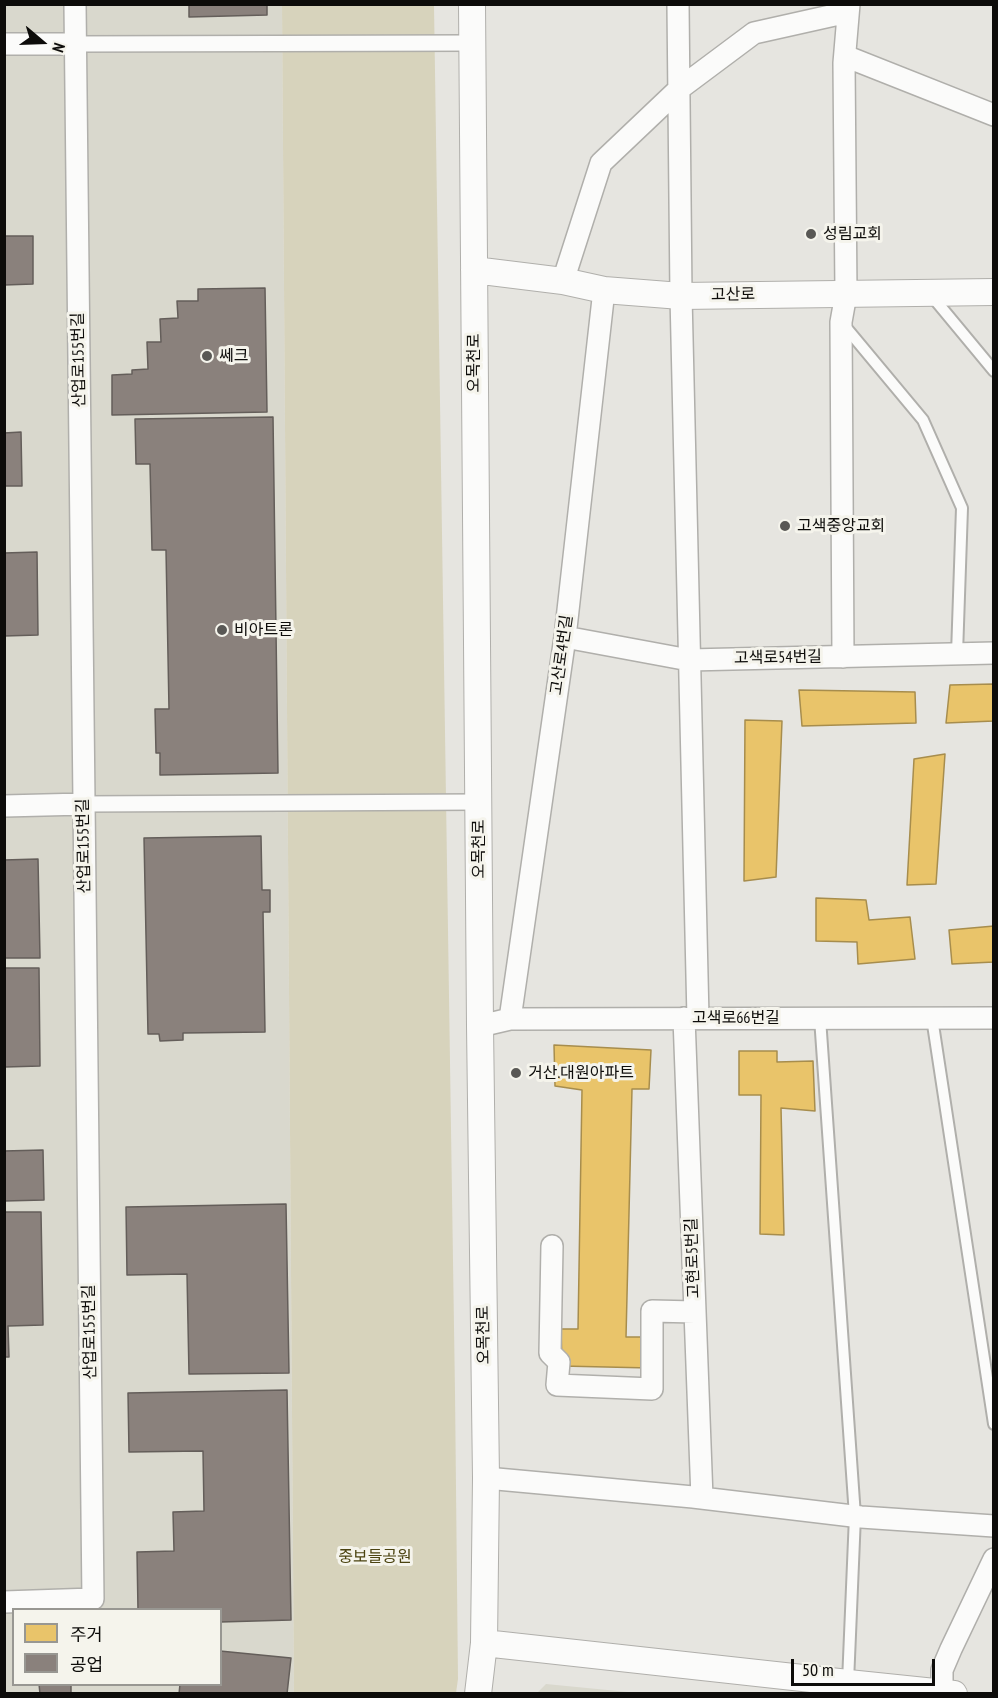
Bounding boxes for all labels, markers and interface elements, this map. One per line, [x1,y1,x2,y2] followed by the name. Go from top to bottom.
[12,12,72,72] north arrow
[48,41,70,55] text: N
[823,224,882,244] place label: 성림교회
[804,227,818,241] marker: 성림교회
[711,285,755,305] street label: 고산로
[69,312,89,408] street label: 산업로155번길
[464,334,484,392] street label: 오목천로
[219,346,248,366] place label: 쎄크
[200,349,214,363] marker: 쎄크
[797,516,885,536] place label: 고색중앙교회
[778,519,792,533] marker: 고색중앙교회
[547,614,577,696] street label: 고산로4번길
[234,620,293,640] place label: 비아트론
[215,623,229,637] marker: 비아트론
[734,648,822,668] street label: 고색로54번길
[74,798,94,894] street label: 산업로155번길
[469,820,489,878] street label: 오목천로
[692,1008,780,1028] street label: 고색로66번길
[528,1063,634,1083] place label: 거산.대원아파트
[509,1066,523,1080] marker: 거산.대원아파트
[682,1217,704,1299] street label: 고현로5번길
[80,1284,100,1380] street label: 산업로155번길
[474,1305,494,1365] street label: 오목천로
[338,1547,412,1567] park label: 중보들공원
[12,1608,222,1686] legend
[70,1623,103,1646] text: 주거
[794,1647,938,1685] scale bar
[70,1653,103,1676] text: 공업
[802,1658,834,1681] text: 50 m

